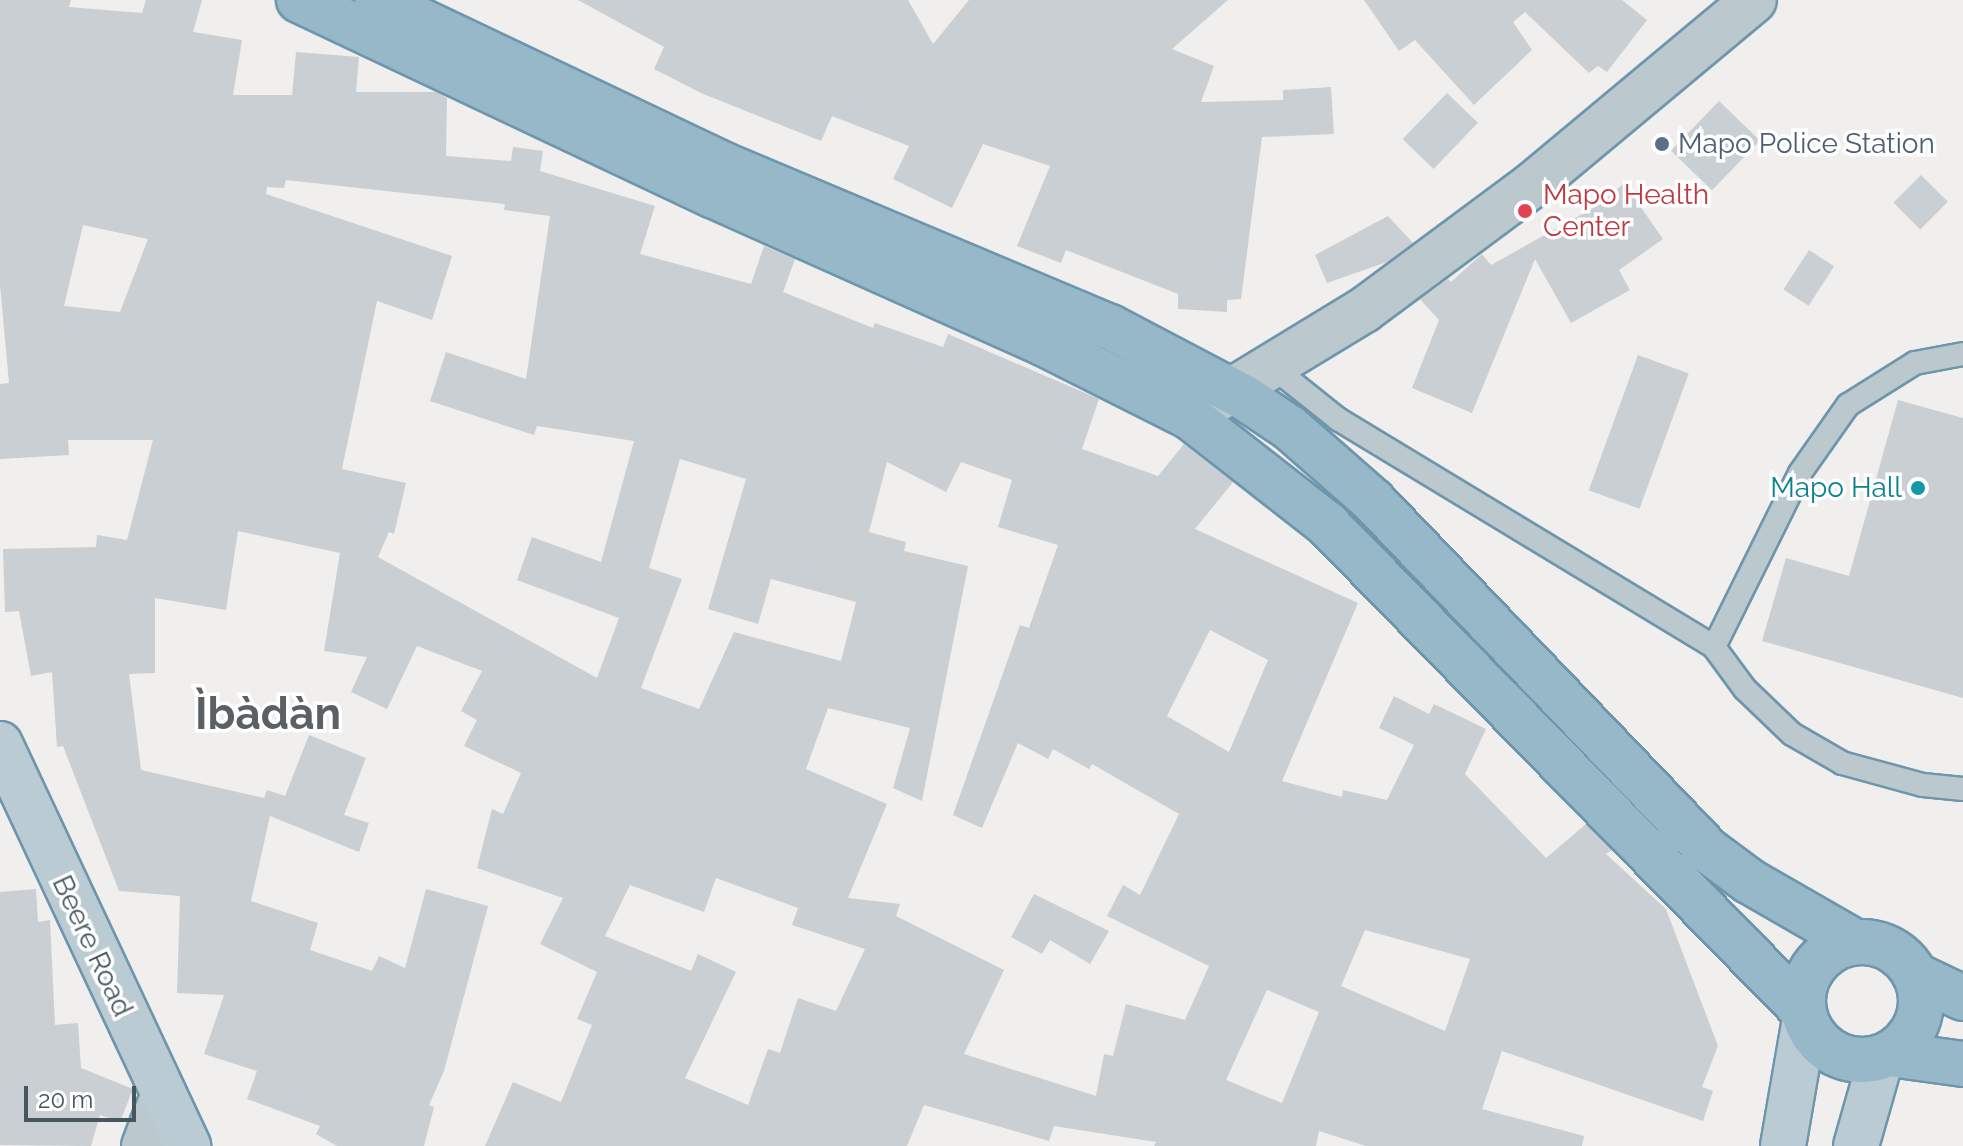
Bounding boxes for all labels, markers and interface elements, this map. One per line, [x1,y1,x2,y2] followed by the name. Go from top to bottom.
[1678,127,1935,161] place label: Mapo Police Station
[1653,135,1671,153] marker: Mapo Police Station
[1543,178,1709,244] place label: Mapo Health Center
[1514,200,1536,222] marker: Mapo Health Center
[1770,471,1902,505] place label: Mapo Hall
[1909,479,1927,497] marker: Mapo Hall
[195,688,341,740] district label: Ìbàdàn
[45,870,139,1022] street label: Beere Road
[28,1070,140,1120] scale bar
[38,1085,93,1114] text: 20 m

